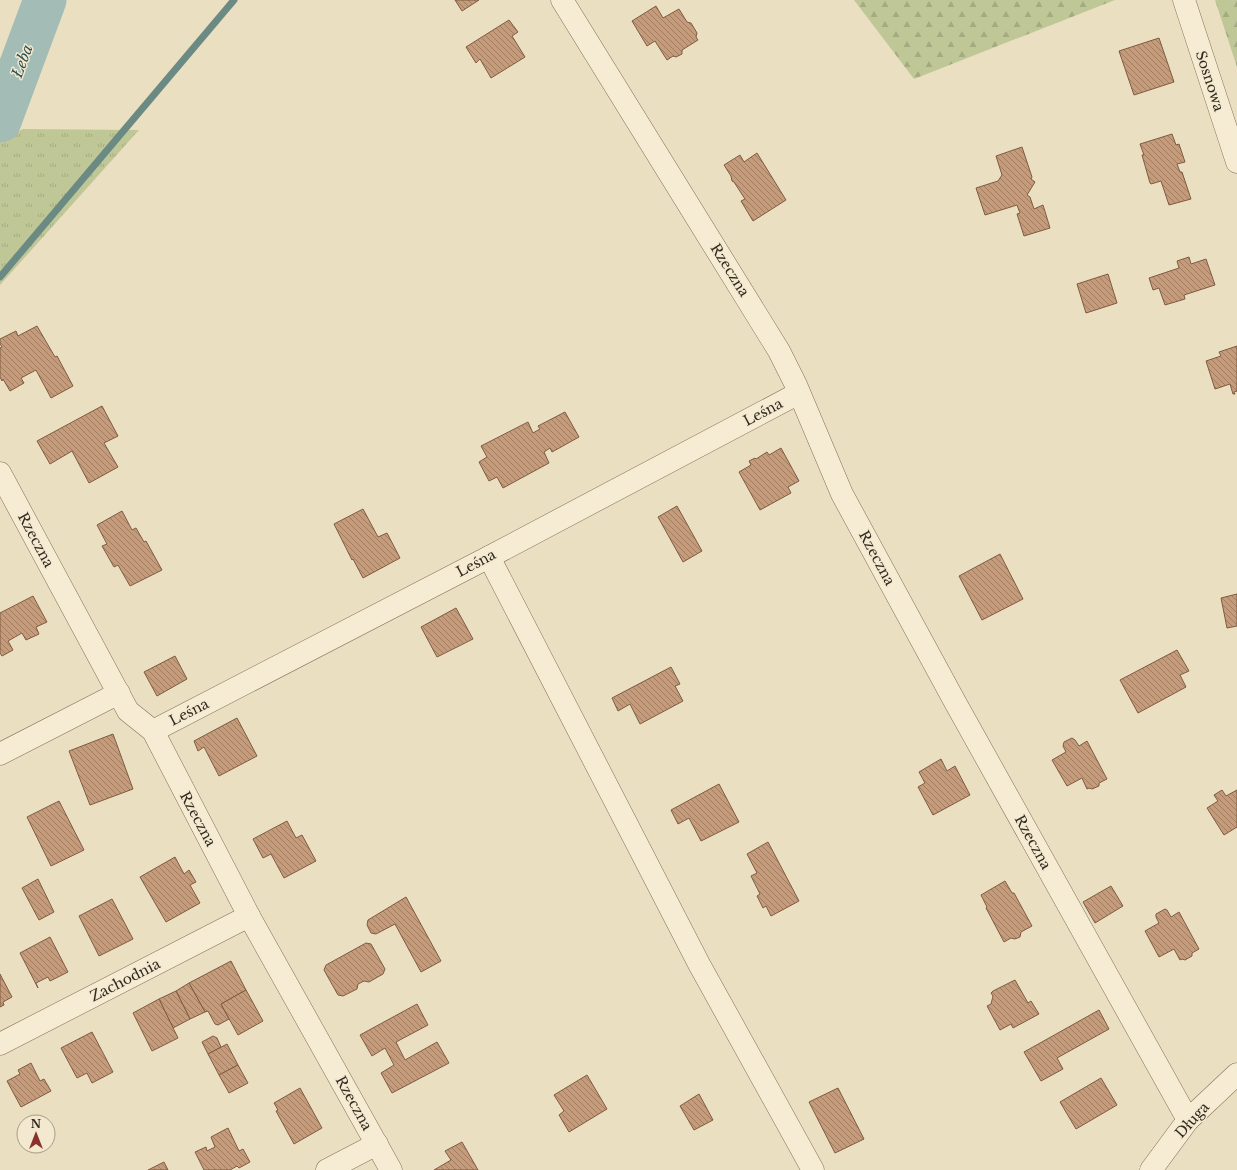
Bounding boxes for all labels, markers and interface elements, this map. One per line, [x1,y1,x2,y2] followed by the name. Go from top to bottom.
[7,42,37,81] water label: Łeba
[1192,48,1228,114] street label: Sosnowa
[707,240,754,300] street label: Rzeczna
[740,394,786,430] street label: Leśna
[14,509,58,571] street label: Rzeczna
[855,527,899,589] street label: Rzeczna
[453,545,499,581] street label: Leśna
[166,694,212,730] street label: Leśna
[176,788,220,850] street label: Rzeczna
[1011,812,1055,873] street label: Rzeczna
[87,955,163,1005] street label: Zachodnia
[332,1073,376,1134] street label: Rzeczna
[1171,1098,1213,1142] street label: Długa
[16,1114,56,1154] north arrow
[31,1117,42,1131] text: N

